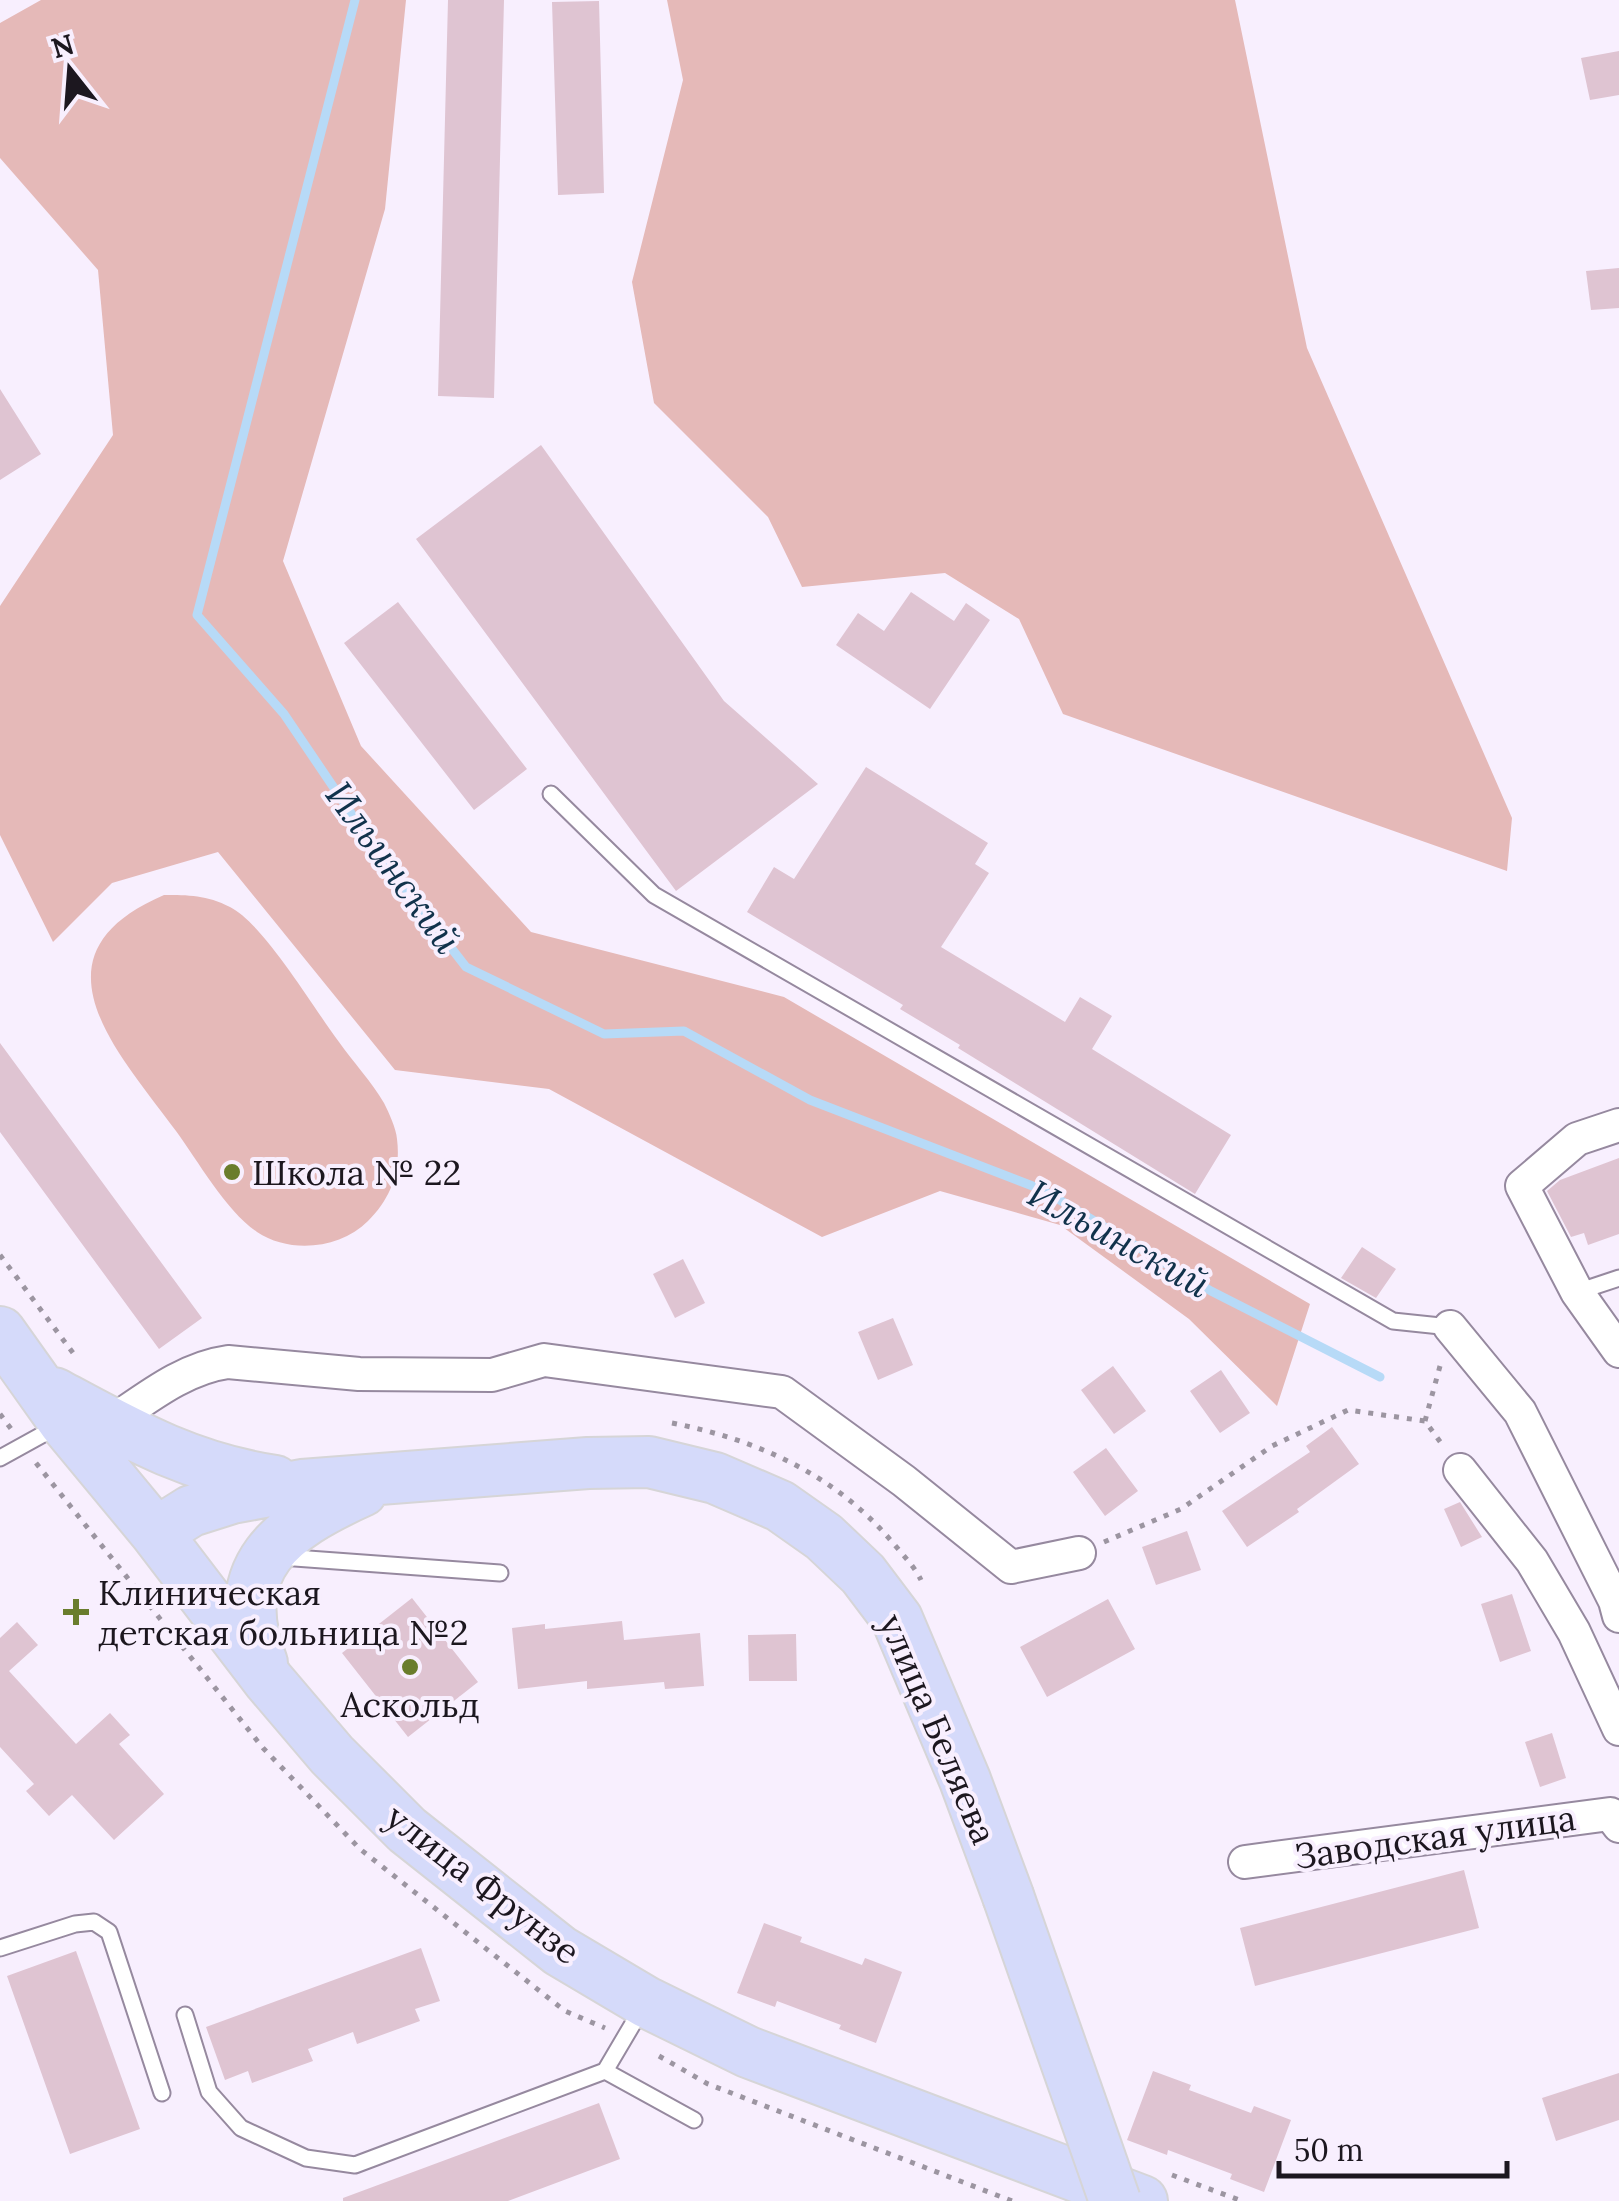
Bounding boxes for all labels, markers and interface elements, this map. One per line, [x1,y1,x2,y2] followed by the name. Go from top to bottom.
[20,20,120,120] north arrow
[47,26,78,66] text: N
[316,772,473,963] water label: Ильинский
[252,1150,461,1195] place label: Школа № 22
[221,1161,243,1183] marker: Школа № 22
[1020,1168,1219,1308] water label: Ильинский
[98,1570,468,1655] place label: Клиническая детская больница №2
[63,1599,89,1625] marker: Клиническая детская больница №2
[869,1607,1007,1851] street label: улица Беляева
[399,1656,421,1678] marker: Аскольд
[340,1682,479,1727] place label: Аскольд
[377,1794,589,1974] street label: улица Фрунзе
[1292,1795,1578,1879] street label: Заводская улица
[1279,2116,1506,2178] scale bar
[1294,2131,1364,2169] text: 50 m

